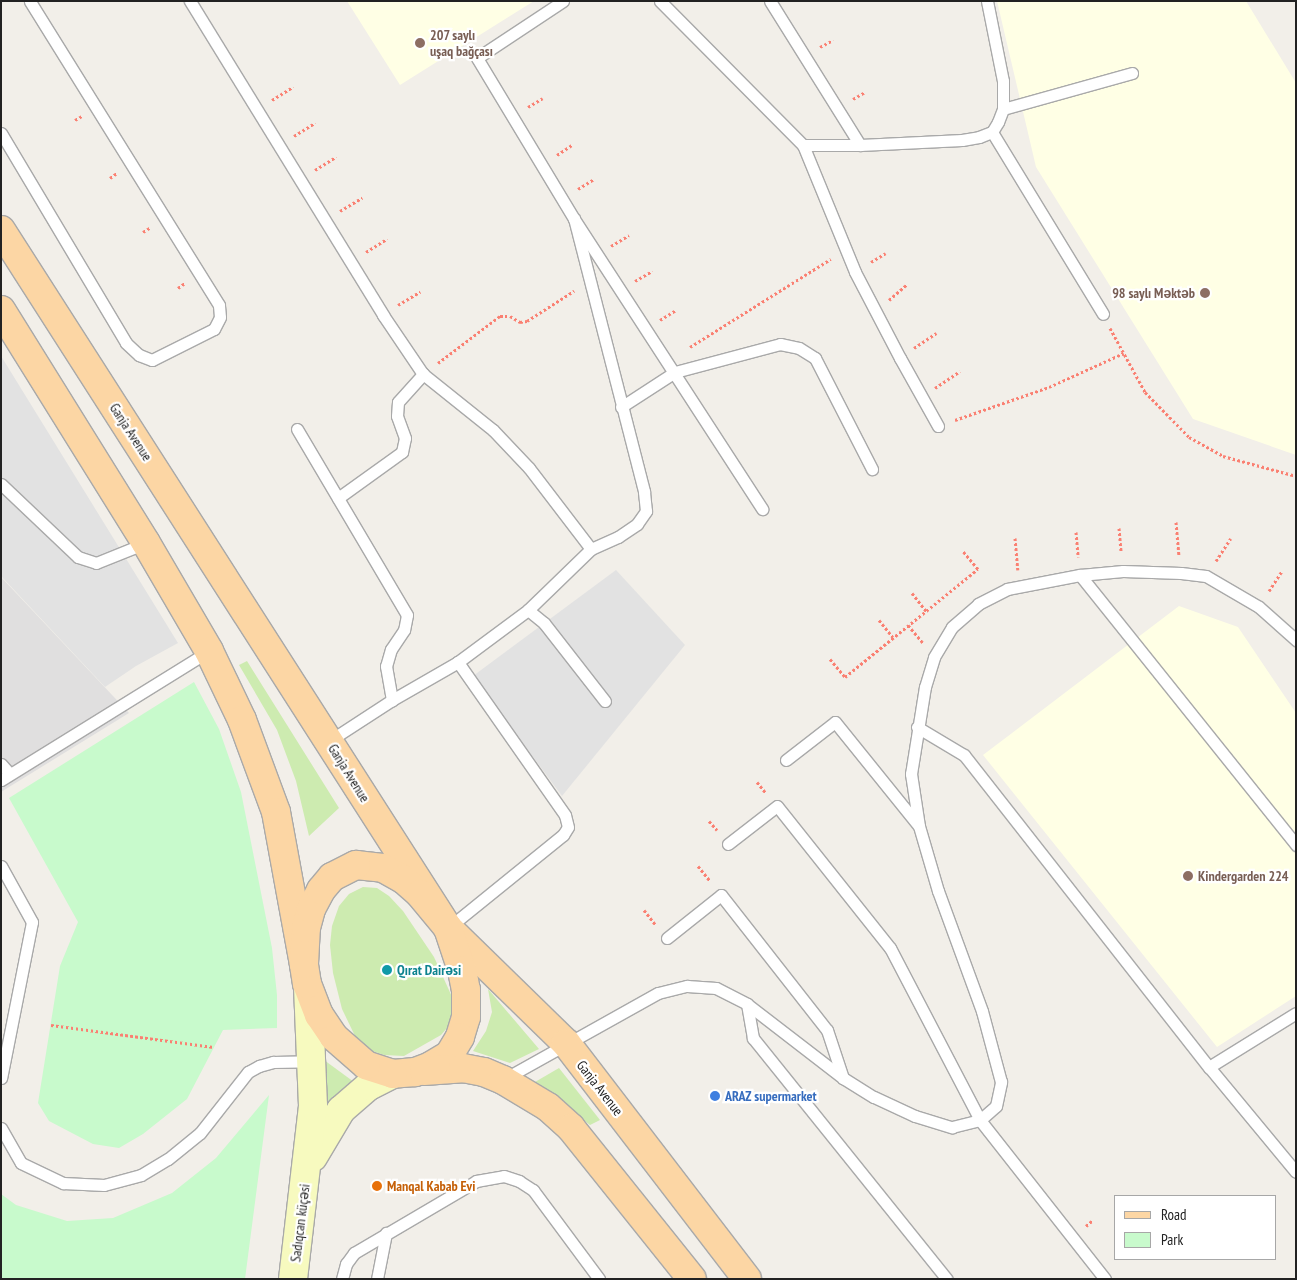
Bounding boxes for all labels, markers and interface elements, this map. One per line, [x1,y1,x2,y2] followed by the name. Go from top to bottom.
[430,27,493,59] place label: 207 saylı uşaq bağçası
[414,37,426,49] marker: 207 saylı uşaq bağçası
[1112,285,1195,301] place label: 98 saylı Məktəb
[1199,287,1211,299] marker: 98 saylı Məktəb
[106,400,156,464] street label: Ganja Avenue
[324,741,374,805] street label: Ganja Avenue
[1198,868,1289,884] place label: Kindergarden 224
[1182,870,1194,882] marker: Kindergarden 224
[397,962,461,978] place label: Qırat Dairəsi
[381,964,393,976] marker: Qırat Dairəsi
[573,1057,627,1119] street label: Ganja Avenue
[725,1088,817,1104] place label: ARAZ supermarket
[709,1090,721,1102] marker: ARAZ supermarket
[387,1178,475,1194] place label: Manqal Kabab Evi
[371,1180,383,1192] marker: Manqal Kabab Evi
[287,1183,313,1263] street label: Sadıqcan küçəsi
[1114,1195,1277,1260] legend
[1161,1205,1187,1224] text: Road
[1161,1230,1183,1249] text: Park

